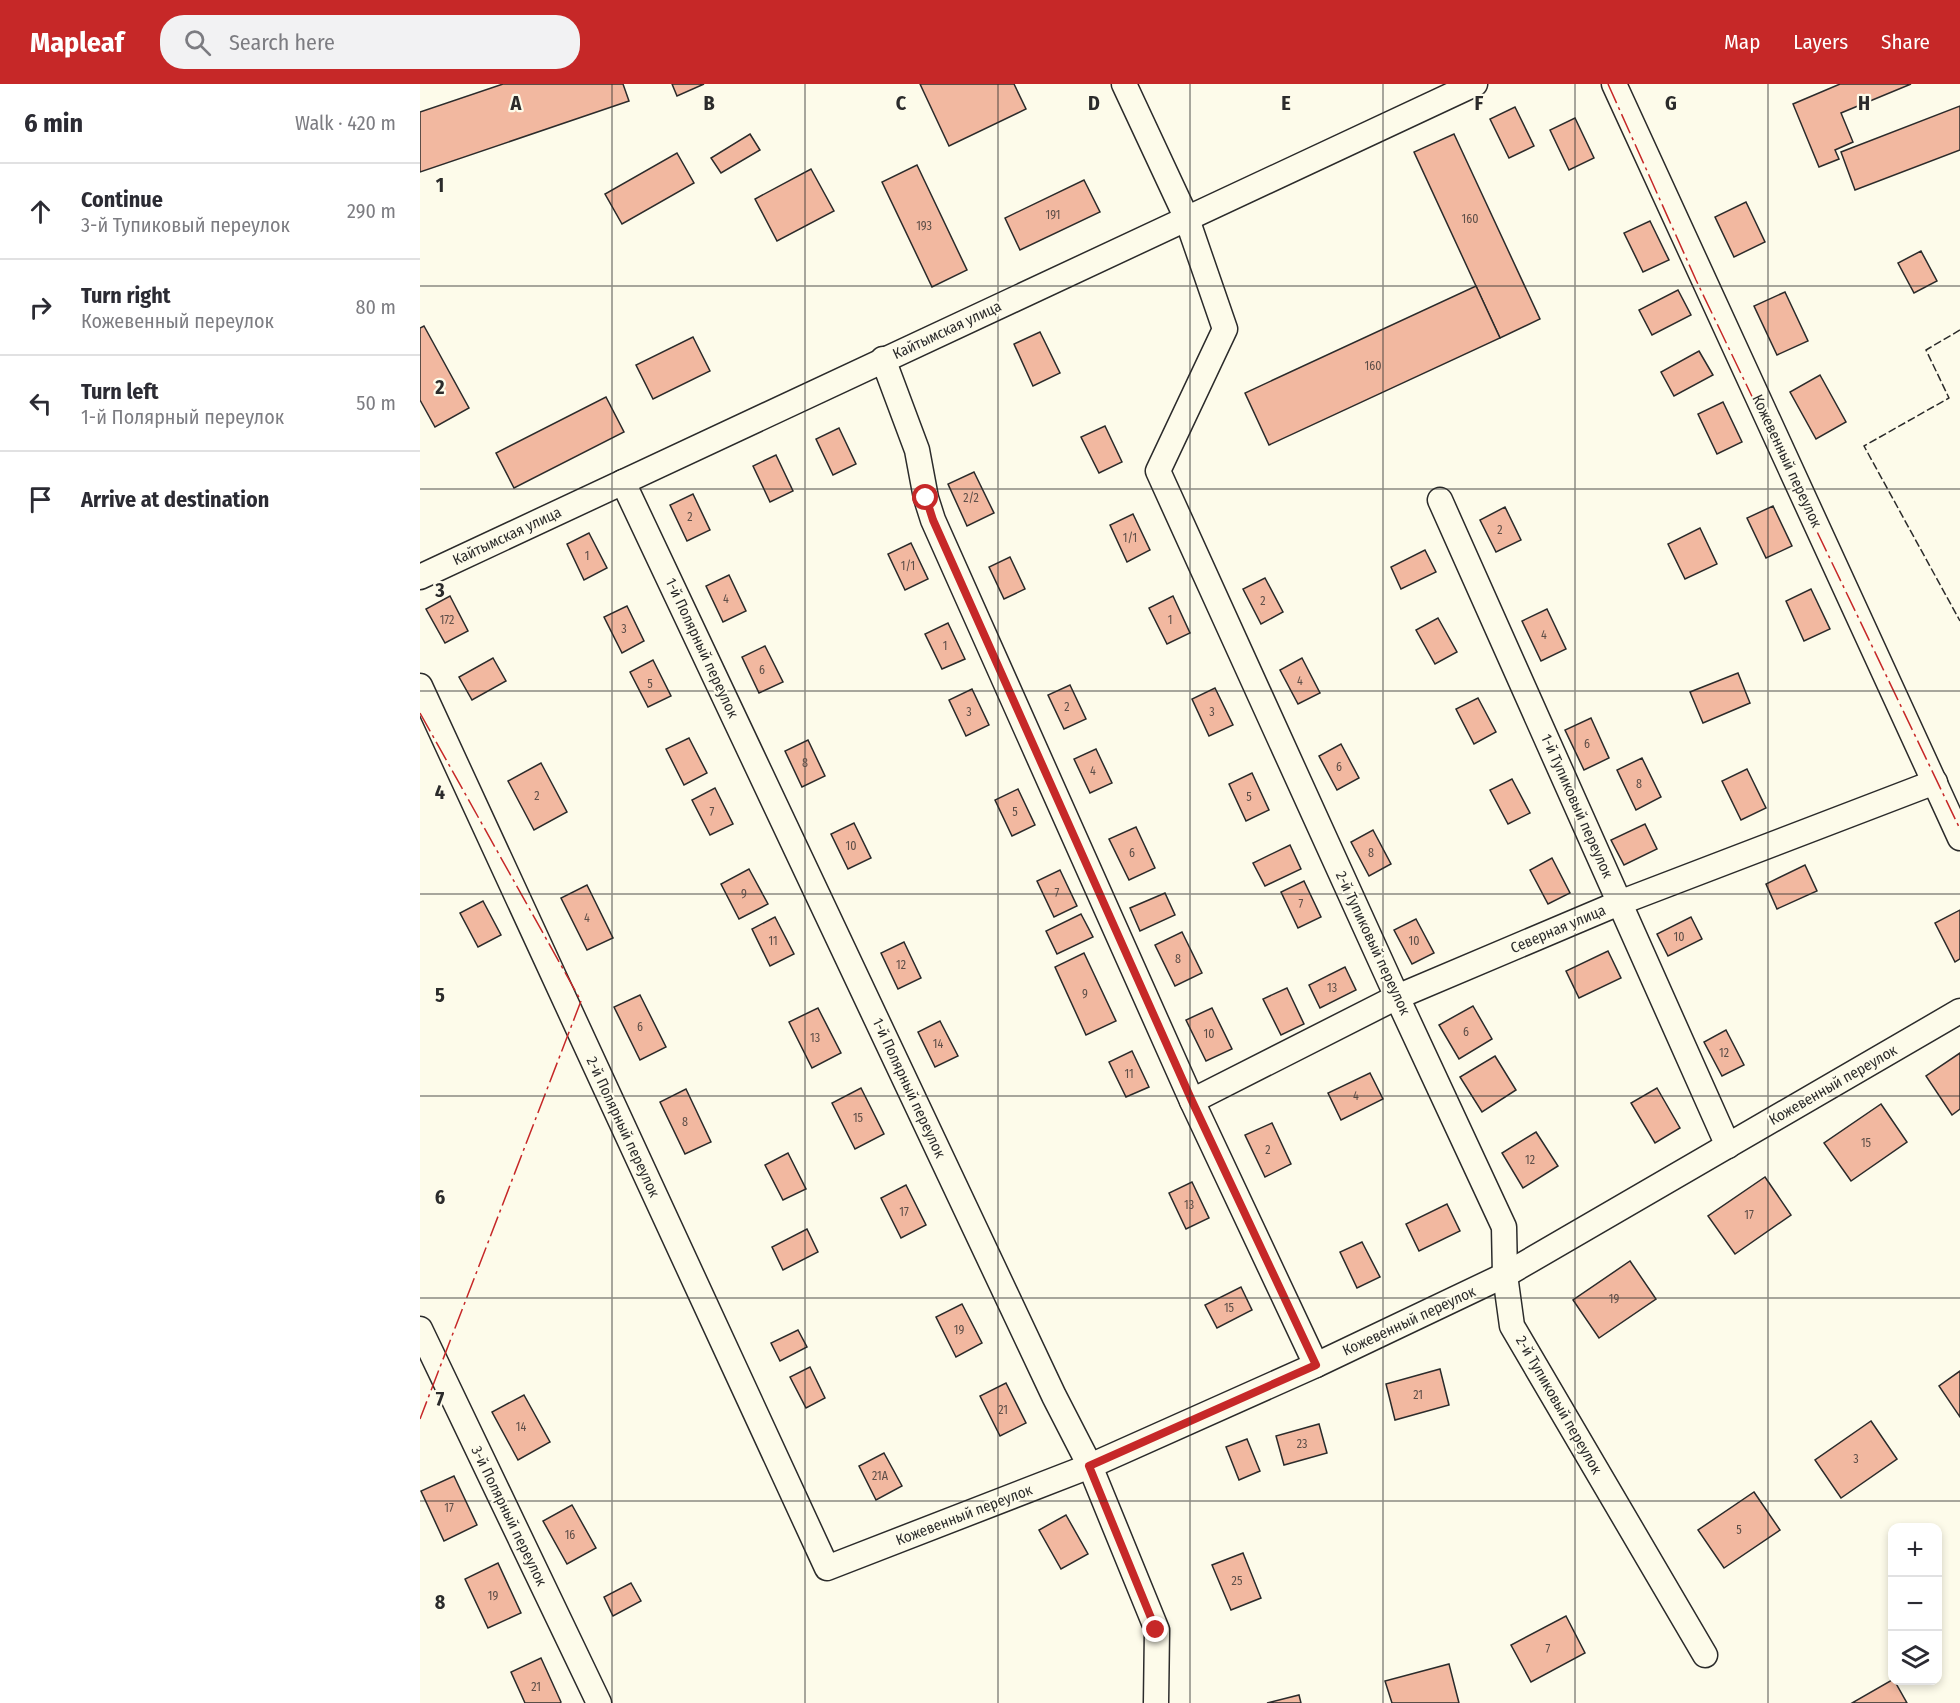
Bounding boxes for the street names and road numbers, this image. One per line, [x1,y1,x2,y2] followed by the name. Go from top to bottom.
[890,297,1004,363] street label: Кайтымская улица
[1748,392,1826,530] street label: Кожевенный переулок
[450,503,564,569] street label: Кайтымская улица
[662,575,742,721] street label: 1-й Полярный переулок
[1537,731,1617,881] street label: 1-й Тупиковый переулок
[1332,868,1414,1018] street label: 2-й Тупиковый переулок
[1508,901,1608,957] street label: Северная улица
[869,1015,949,1161] street label: 1-й Полярный переулок
[1766,1041,1900,1129] street label: Кожевенный переулок
[583,1054,663,1200] street label: 2-й Полярный переулок
[1340,1282,1478,1360] street label: Кожевенный переулок
[1512,1333,1606,1477] street label: 2-й Тупиковый переулок
[467,1443,551,1589] street label: 3-й Полярный переулок
[893,1481,1035,1549] street label: Кожевенный переулок

